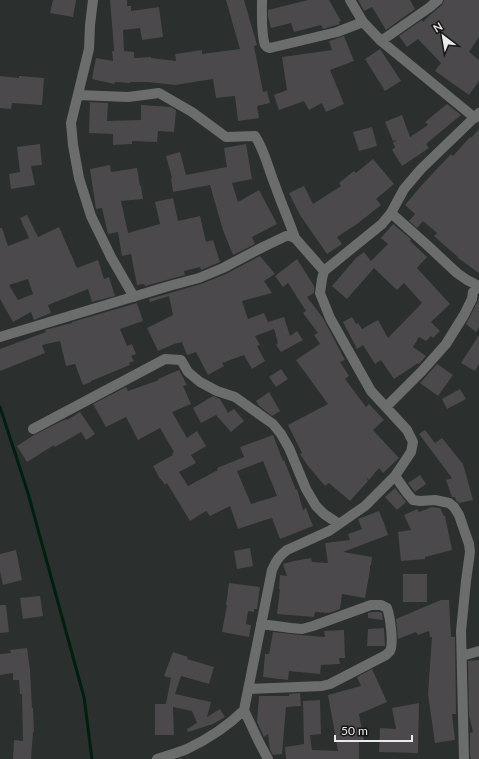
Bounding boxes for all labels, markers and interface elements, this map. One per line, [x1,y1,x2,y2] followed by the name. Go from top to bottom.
[423,16,463,56] north arrow
[431,19,445,35] text: N
[335,717,412,743] scale bar
[341,723,368,738] text: 50 m

